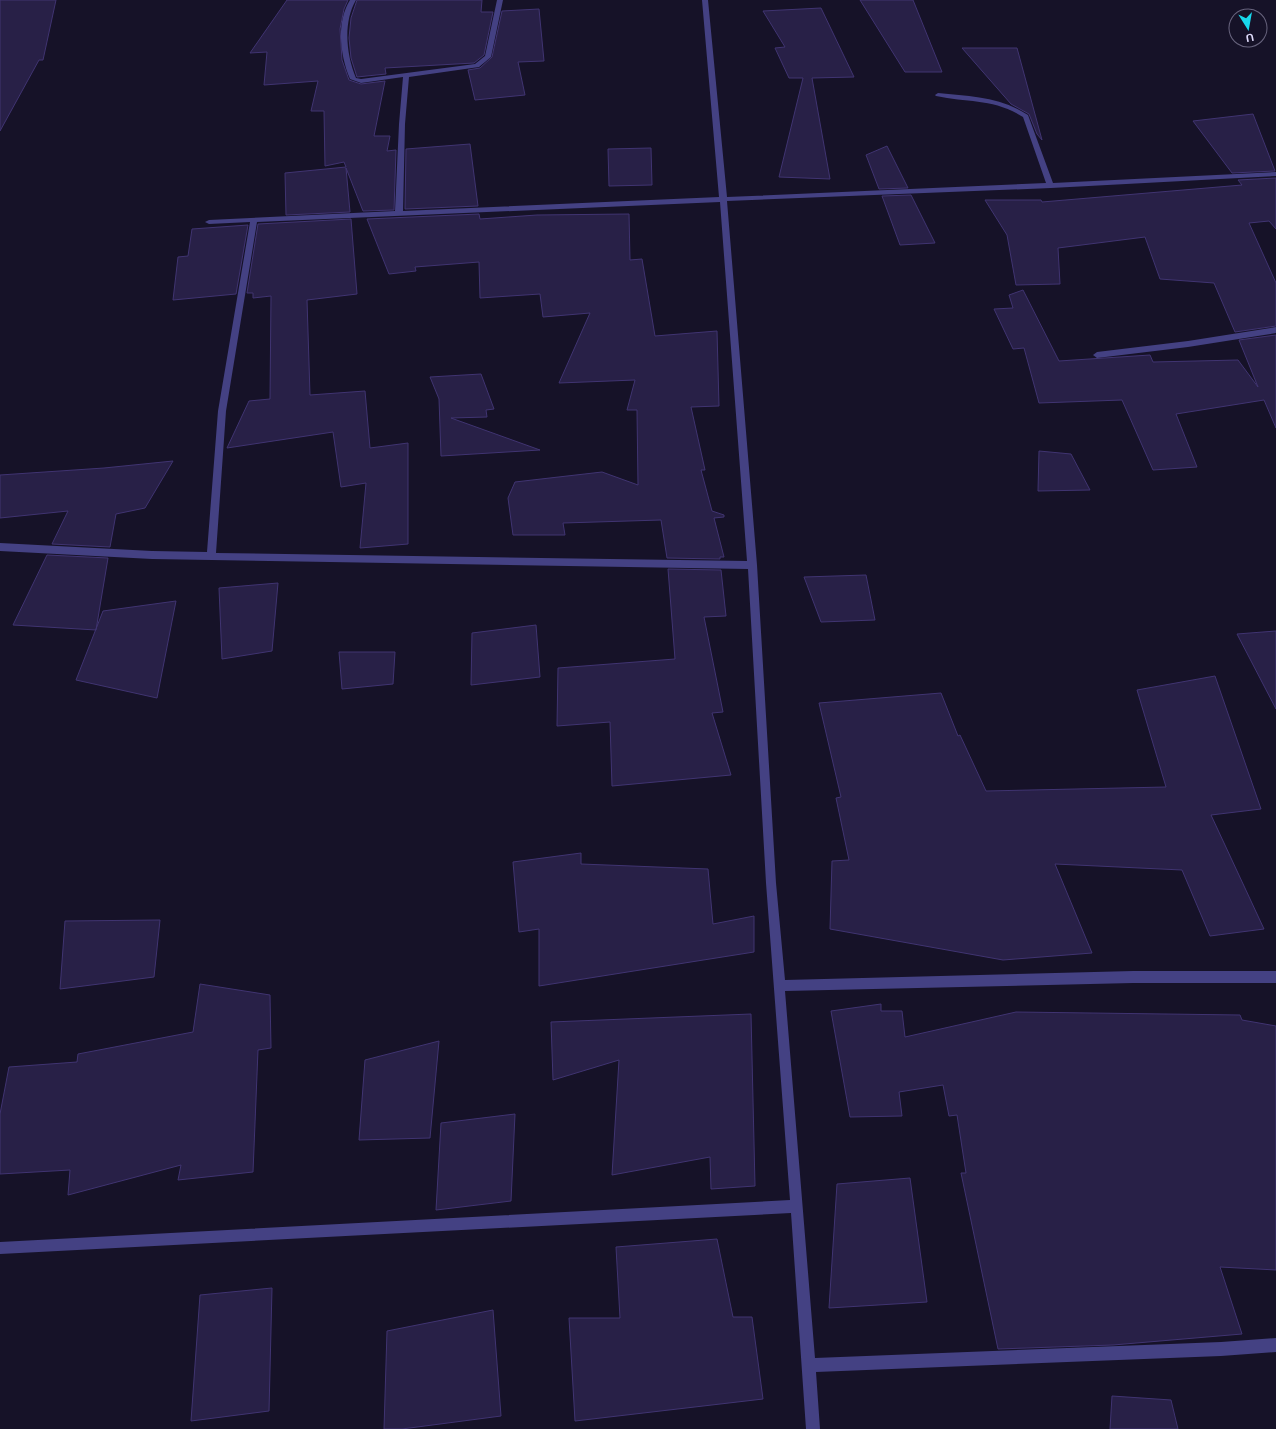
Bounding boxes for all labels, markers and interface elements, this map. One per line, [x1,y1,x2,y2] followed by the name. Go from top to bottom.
[1228,8,1268,48] north arrow
[1245,31,1255,44] text: U

